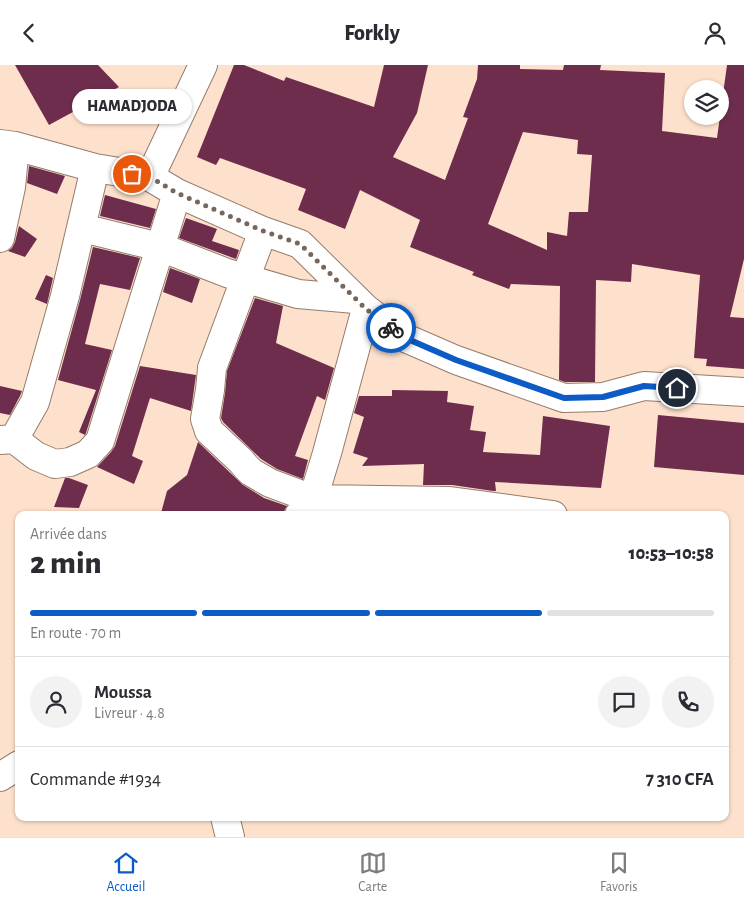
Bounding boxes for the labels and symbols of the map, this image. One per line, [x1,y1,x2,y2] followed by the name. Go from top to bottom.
[72,89,192,124] callout: HAMADJODA
[111,153,153,195] pin
[366,303,416,353] courier
[656,367,698,409] pin

